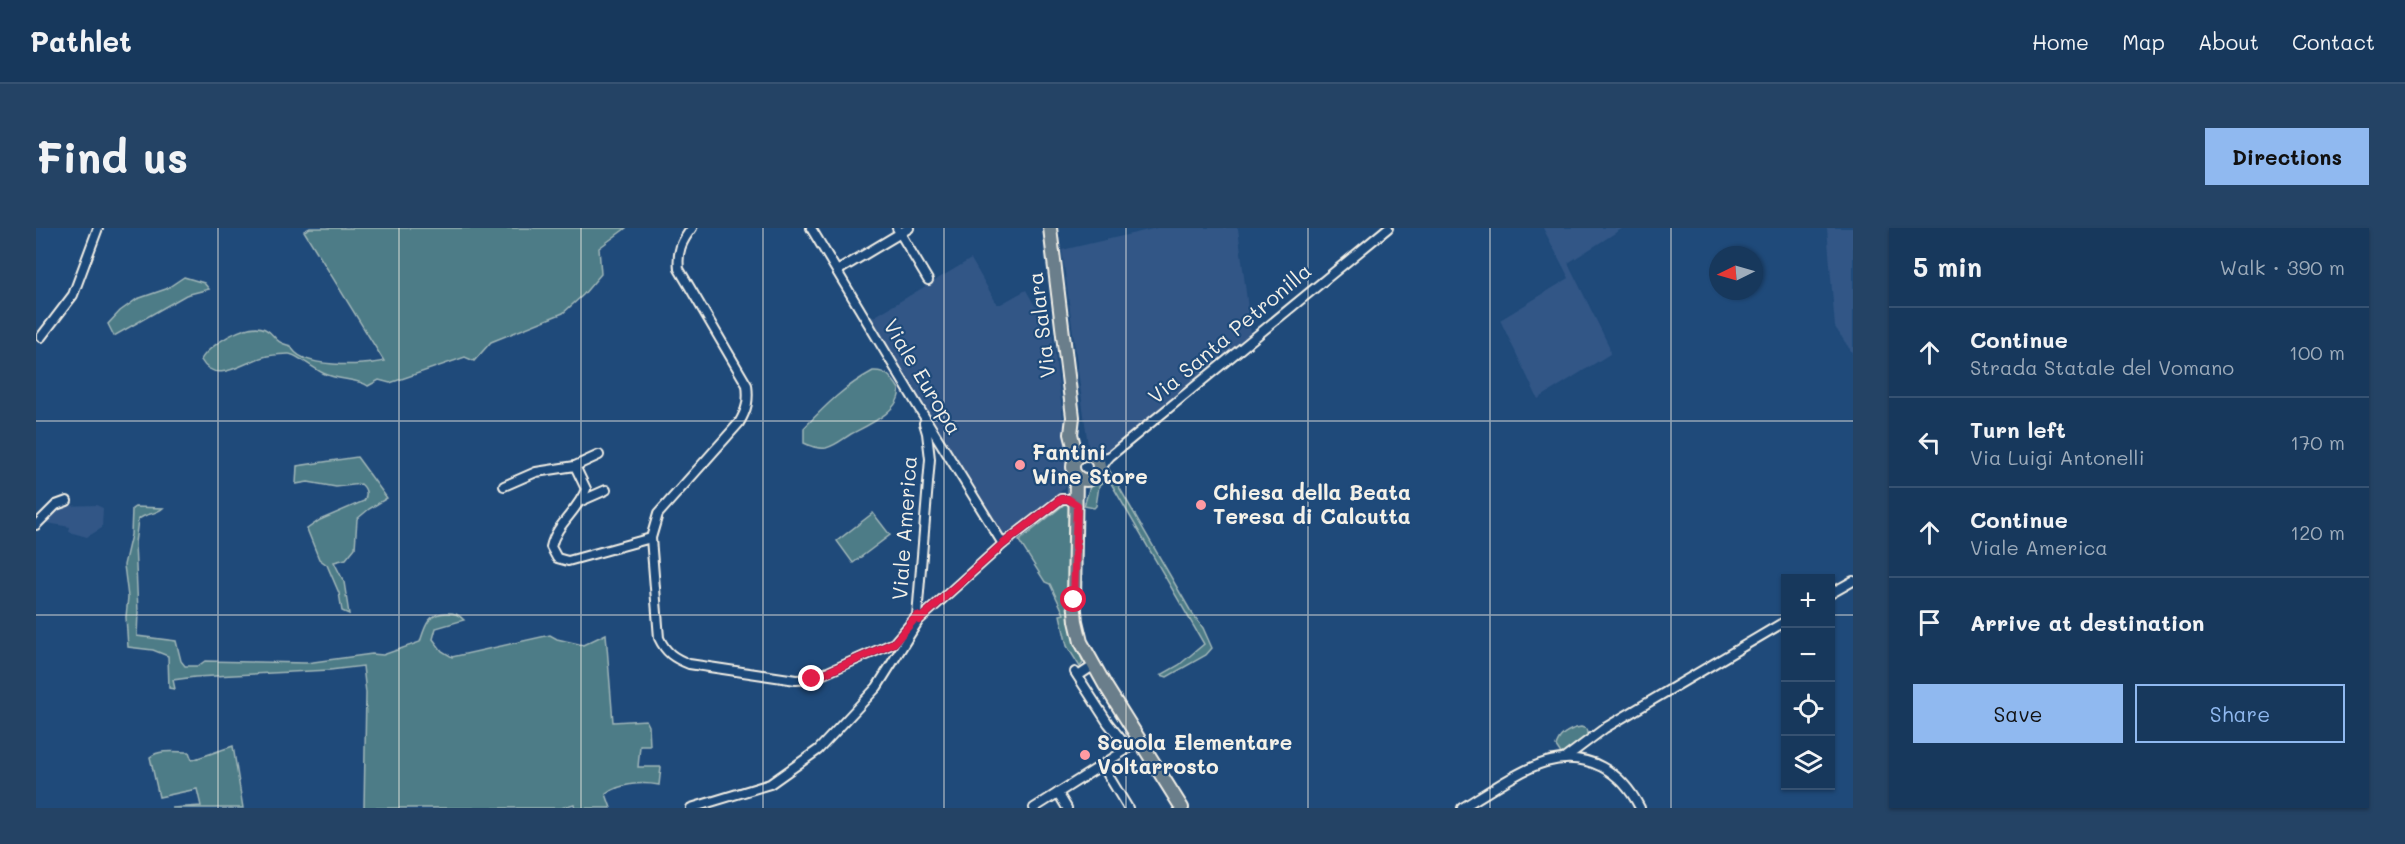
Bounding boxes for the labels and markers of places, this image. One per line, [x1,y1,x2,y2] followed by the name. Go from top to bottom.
[1032,438,1148,489] place label: Fantini Wine Store
[1013,458,1027,472] marker: Fantini Wine Store
[1213,478,1411,529] place label: Chiesa della Beata Teresa di Calcutta
[1194,498,1208,512] marker: Chiesa della Beata Teresa di Calcutta
[1097,728,1292,779] place label: Scuola Elementare Voltarrosto
[1078,748,1092,762] marker: Scuola Elementare Voltarrosto

